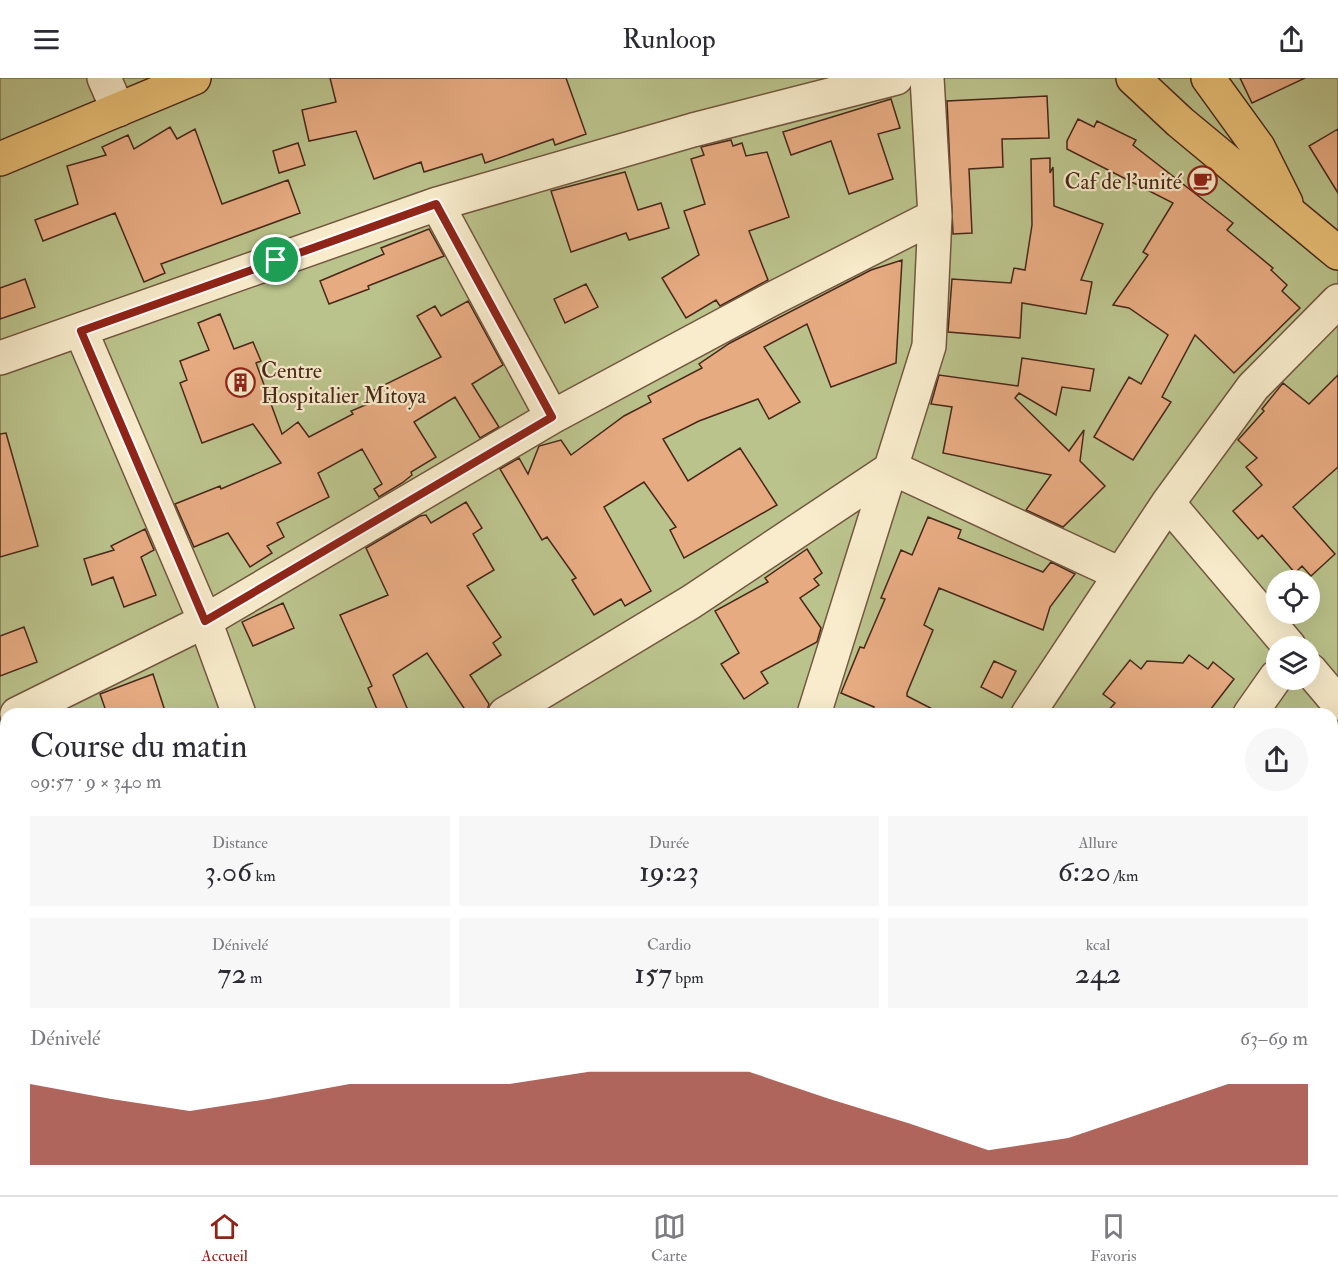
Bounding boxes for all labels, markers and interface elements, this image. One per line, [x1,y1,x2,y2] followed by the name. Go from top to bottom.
[30,23,63,56] icon: menu
[622,23,716,56] text: Runloop
[1275,23,1308,56] icon: share
[1187,165,1219,197] cafe icon: Caf de l'unité
[1065,168,1183,196] place label: Caf de l'unité
[250,234,301,285] pin
[259,243,292,276] icon: arrive
[261,357,427,411] place label: Centre Hospitalier Mitoya
[224,367,256,399] building icon: Centre Hospitalier Mitoya
[1266,570,1320,690] map controls
[1266,570,1320,624] button: locate
[1266,636,1320,690] button: layers
[30,726,247,767] text: Course du matin
[1245,728,1308,791] button: share
[30,769,162,794] text: 09:57 · 9 × 340 m
[212,833,268,853] text: Distance
[649,833,689,853] text: Durée
[1078,833,1118,853] text: Allure
[204,853,252,890] text: 3.06
[639,853,699,890] text: 19:23
[1058,853,1111,890] text: 6:20
[252,866,276,886] text: km
[1111,866,1138,886] text: /km
[212,935,268,955] text: Dénivelé
[647,935,691,955] text: Cardio
[1086,935,1110,955] text: kcal
[218,955,247,992] text: 72
[634,955,672,992] text: 157
[1075,955,1121,992] text: 242
[247,968,262,988] text: m
[672,968,704,988] text: bpm
[30,1026,100,1051] text: Dénivelé
[1240,1026,1308,1051] text: 63–69 m
[202,1210,248,1266] tab: Accueil
[651,1210,687,1266] tab: Carte
[1090,1210,1136,1266] tab: Favoris

